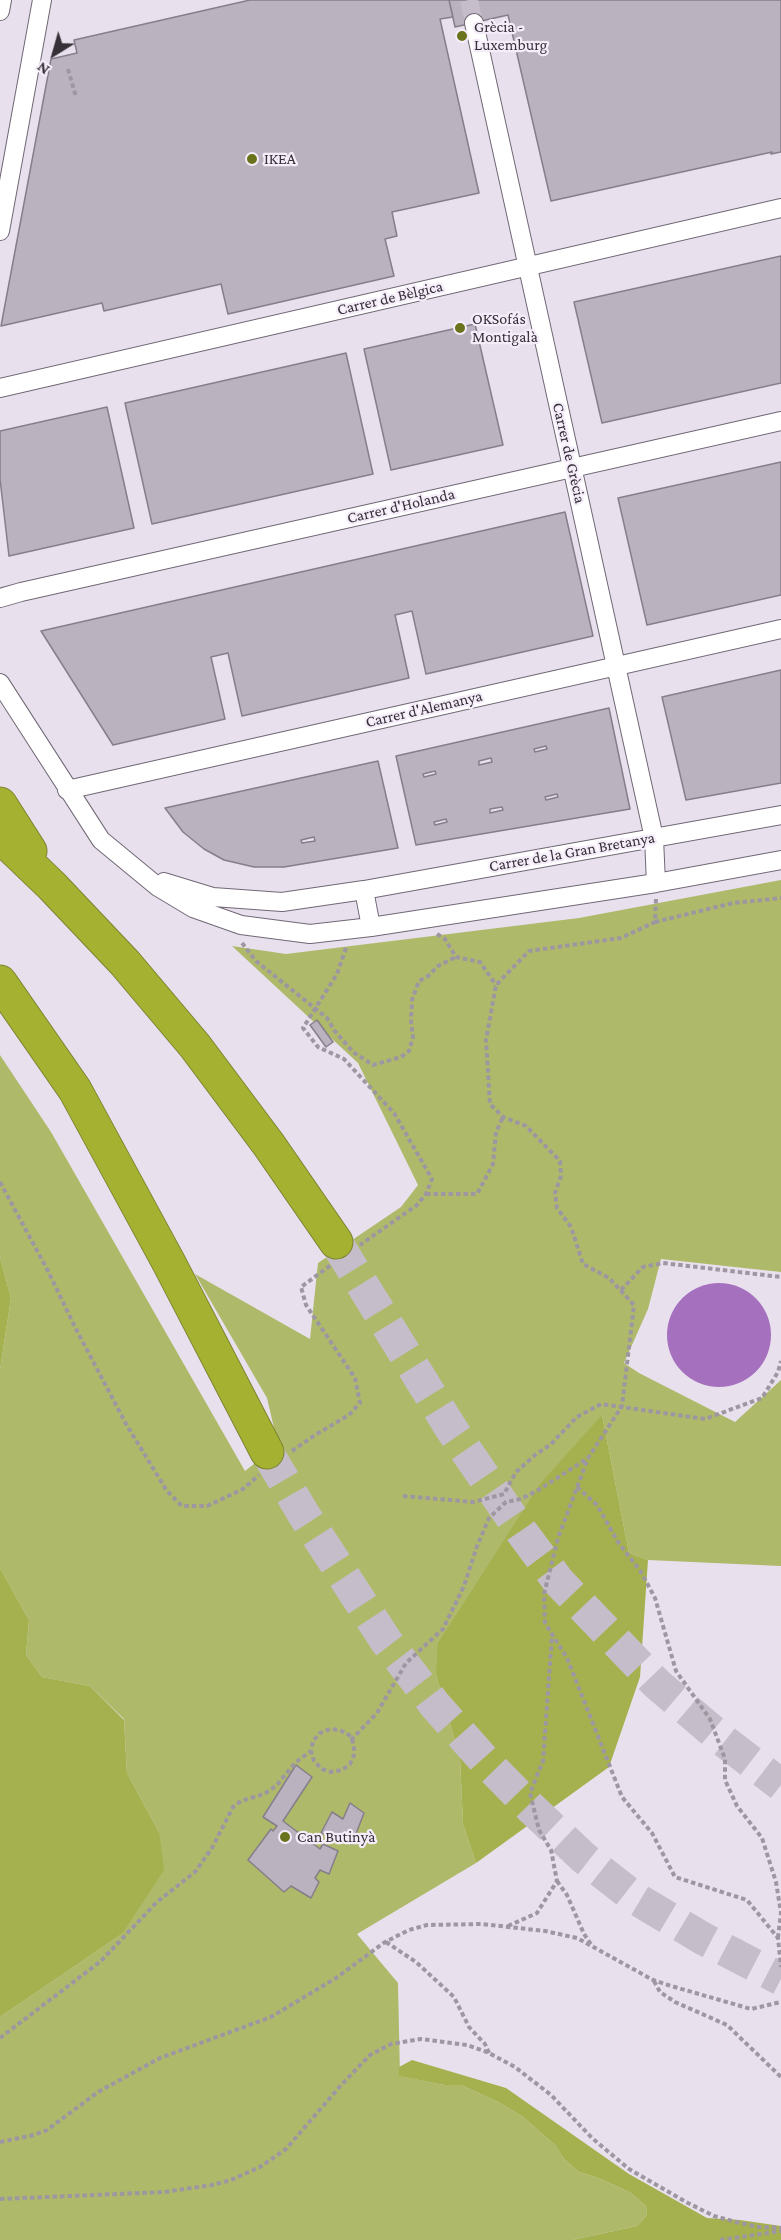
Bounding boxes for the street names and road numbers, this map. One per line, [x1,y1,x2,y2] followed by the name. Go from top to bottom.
[335,277,445,319] street label: Carrer de Bèlgica
[548,401,590,505] street label: Carrer de Grècia
[345,484,457,528] street label: Carrer d'Holanda
[364,686,484,732] street label: Carrer d'Alemanya
[488,828,656,876] street label: Carrer de la Gran Bretanya

